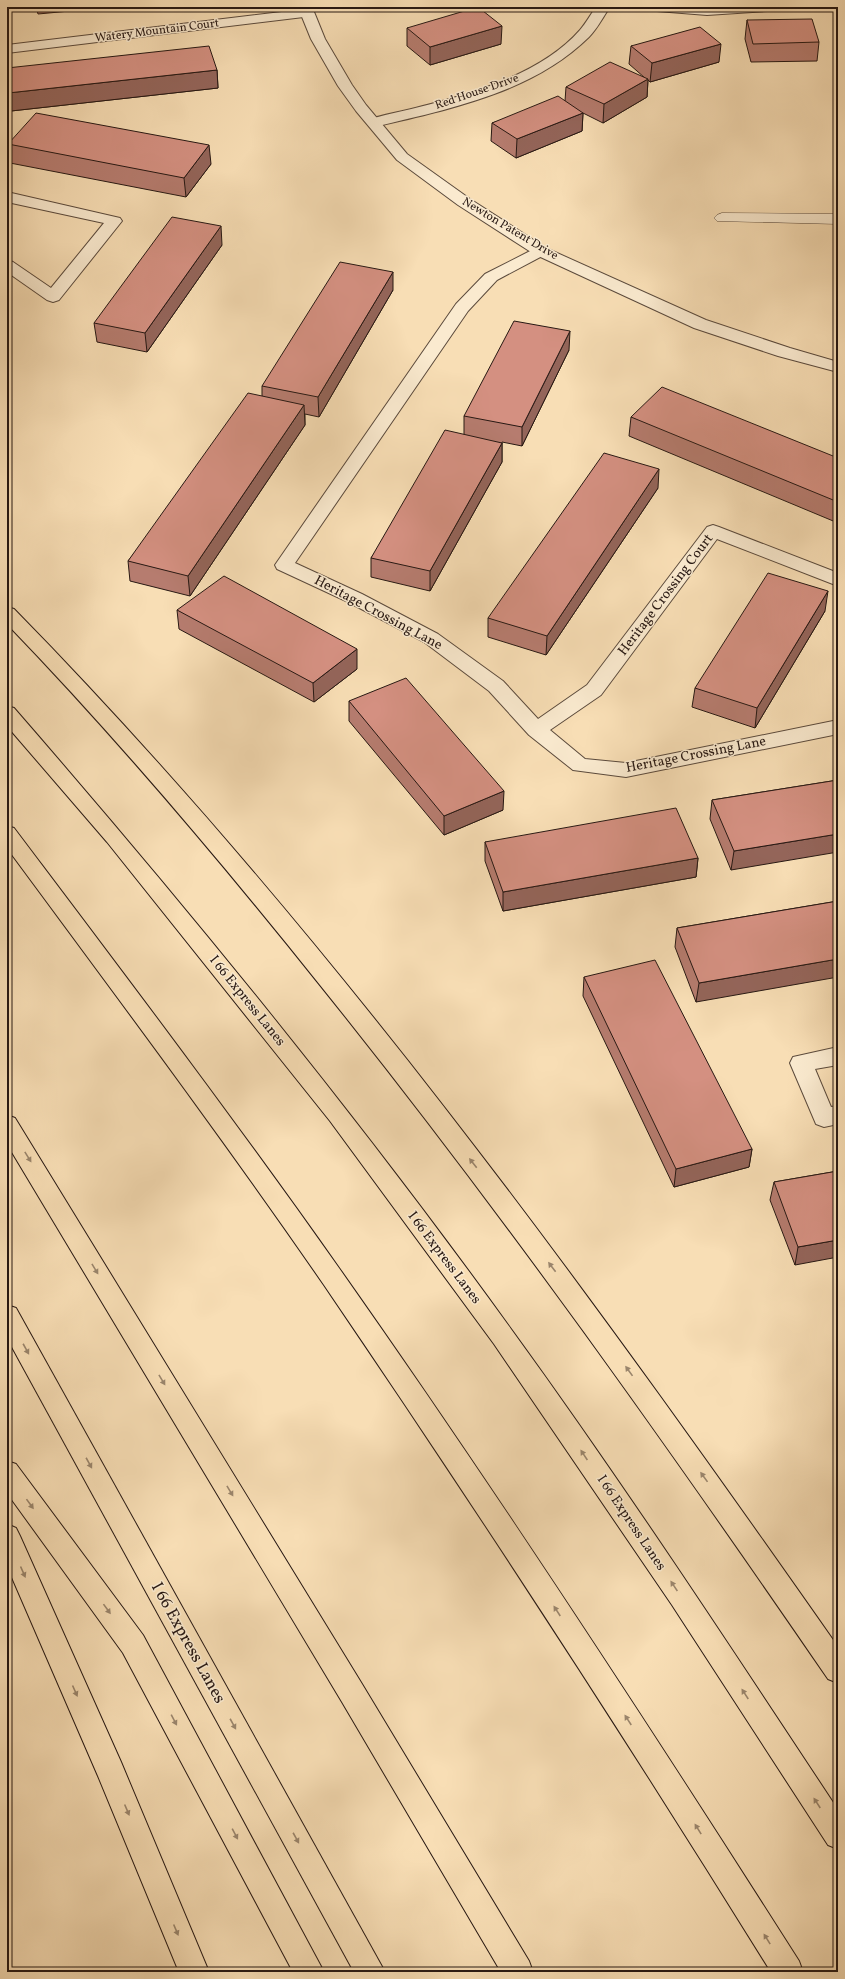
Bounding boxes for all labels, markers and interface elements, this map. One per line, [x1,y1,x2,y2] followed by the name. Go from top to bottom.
[94,15,220,47] street label: Watery Mountain Court
[433,70,521,114] street label: Red House Drive
[459,194,561,264] street label: Newton Patent Drive
[614,530,718,660] street label: Heritage Crossing Court
[311,571,446,655] street label: Heritage Crossing Lane
[624,732,768,778] street label: Heritage Crossing Lane
[205,952,289,1050] street label: I 66 Express Lanes
[24,1152,32,1162] one-way arrow
[469,1158,477,1169] one-way arrow
[403,1208,485,1308] street label: I 66 Express Lanes
[548,1261,556,1272] one-way arrow
[92,1263,99,1275] one-way arrow
[22,1343,29,1355] one-way arrow
[625,1366,633,1377] one-way arrow
[159,1374,166,1386] one-way arrow
[580,1450,588,1461] one-way arrow
[85,1457,92,1469] one-way arrow
[592,1471,670,1575] street label: I 66 Express Lanes
[700,1472,708,1482] one-way arrow
[226,1485,233,1497] one-way arrow
[26,1498,34,1509] one-way arrow
[20,1566,26,1577] one-way arrow
[145,1578,231,1708] street label: I 66 Express Lanes
[670,1581,678,1591] one-way arrow
[103,1603,111,1614] one-way arrow
[553,1605,560,1617] one-way arrow
[72,1685,78,1696] one-way arrow
[741,1689,749,1699] one-way arrow
[170,1714,177,1726] one-way arrow
[624,1714,631,1726] one-way arrow
[229,1718,236,1730] one-way arrow
[813,1797,820,1809] one-way arrow
[124,1805,130,1817] one-way arrow
[695,1823,702,1835] one-way arrow
[232,1828,238,1840] one-way arrow
[292,1832,299,1843] one-way arrow
[174,1925,180,1937] one-way arrow
[764,1933,771,1945] one-way arrow

